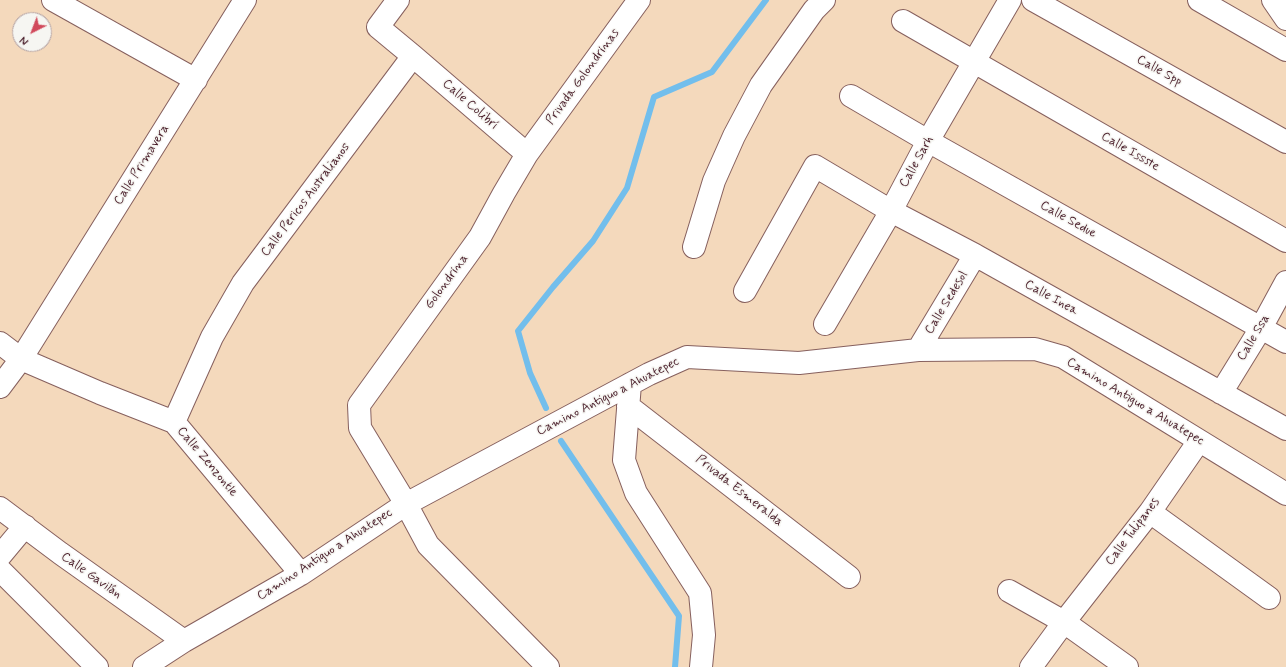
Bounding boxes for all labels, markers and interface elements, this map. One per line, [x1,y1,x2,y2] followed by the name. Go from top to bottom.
[12,12,52,52] north arrow
[543,26,623,128] street label: Privada Golondrinas
[17,33,32,48] text: N
[1134,52,1184,90] street label: Calle Spp
[439,76,501,134] street label: Calle Colibrí
[111,122,173,208] street label: Calle Primavera
[1098,129,1162,175] street label: Calle Issste
[896,133,938,191] street label: Calle Sarh
[258,140,354,260] street label: Calle Pericos Australianos
[1037,198,1099,242] street label: Calle Sedue
[422,252,472,312] street label: Golondrina
[922,269,972,337] street label: Calle Sedesol
[1022,277,1080,319] street label: Calle Inea
[1234,312,1274,364] street label: Calle Ssa
[534,354,682,440] street label: Camino Antiguo a Ahuatepec
[1063,355,1207,449] street label: Camino Antiguo a Ahuatepec
[173,424,241,500] street label: Calle Zenzontle
[692,452,786,530] street label: Privada Esmeralda
[1102,495,1164,569] street label: Calle Tulipanes
[255,505,395,605] street label: Camino Antiguo a Ahuatepec
[57,549,125,603] street label: Calle Gavilán

